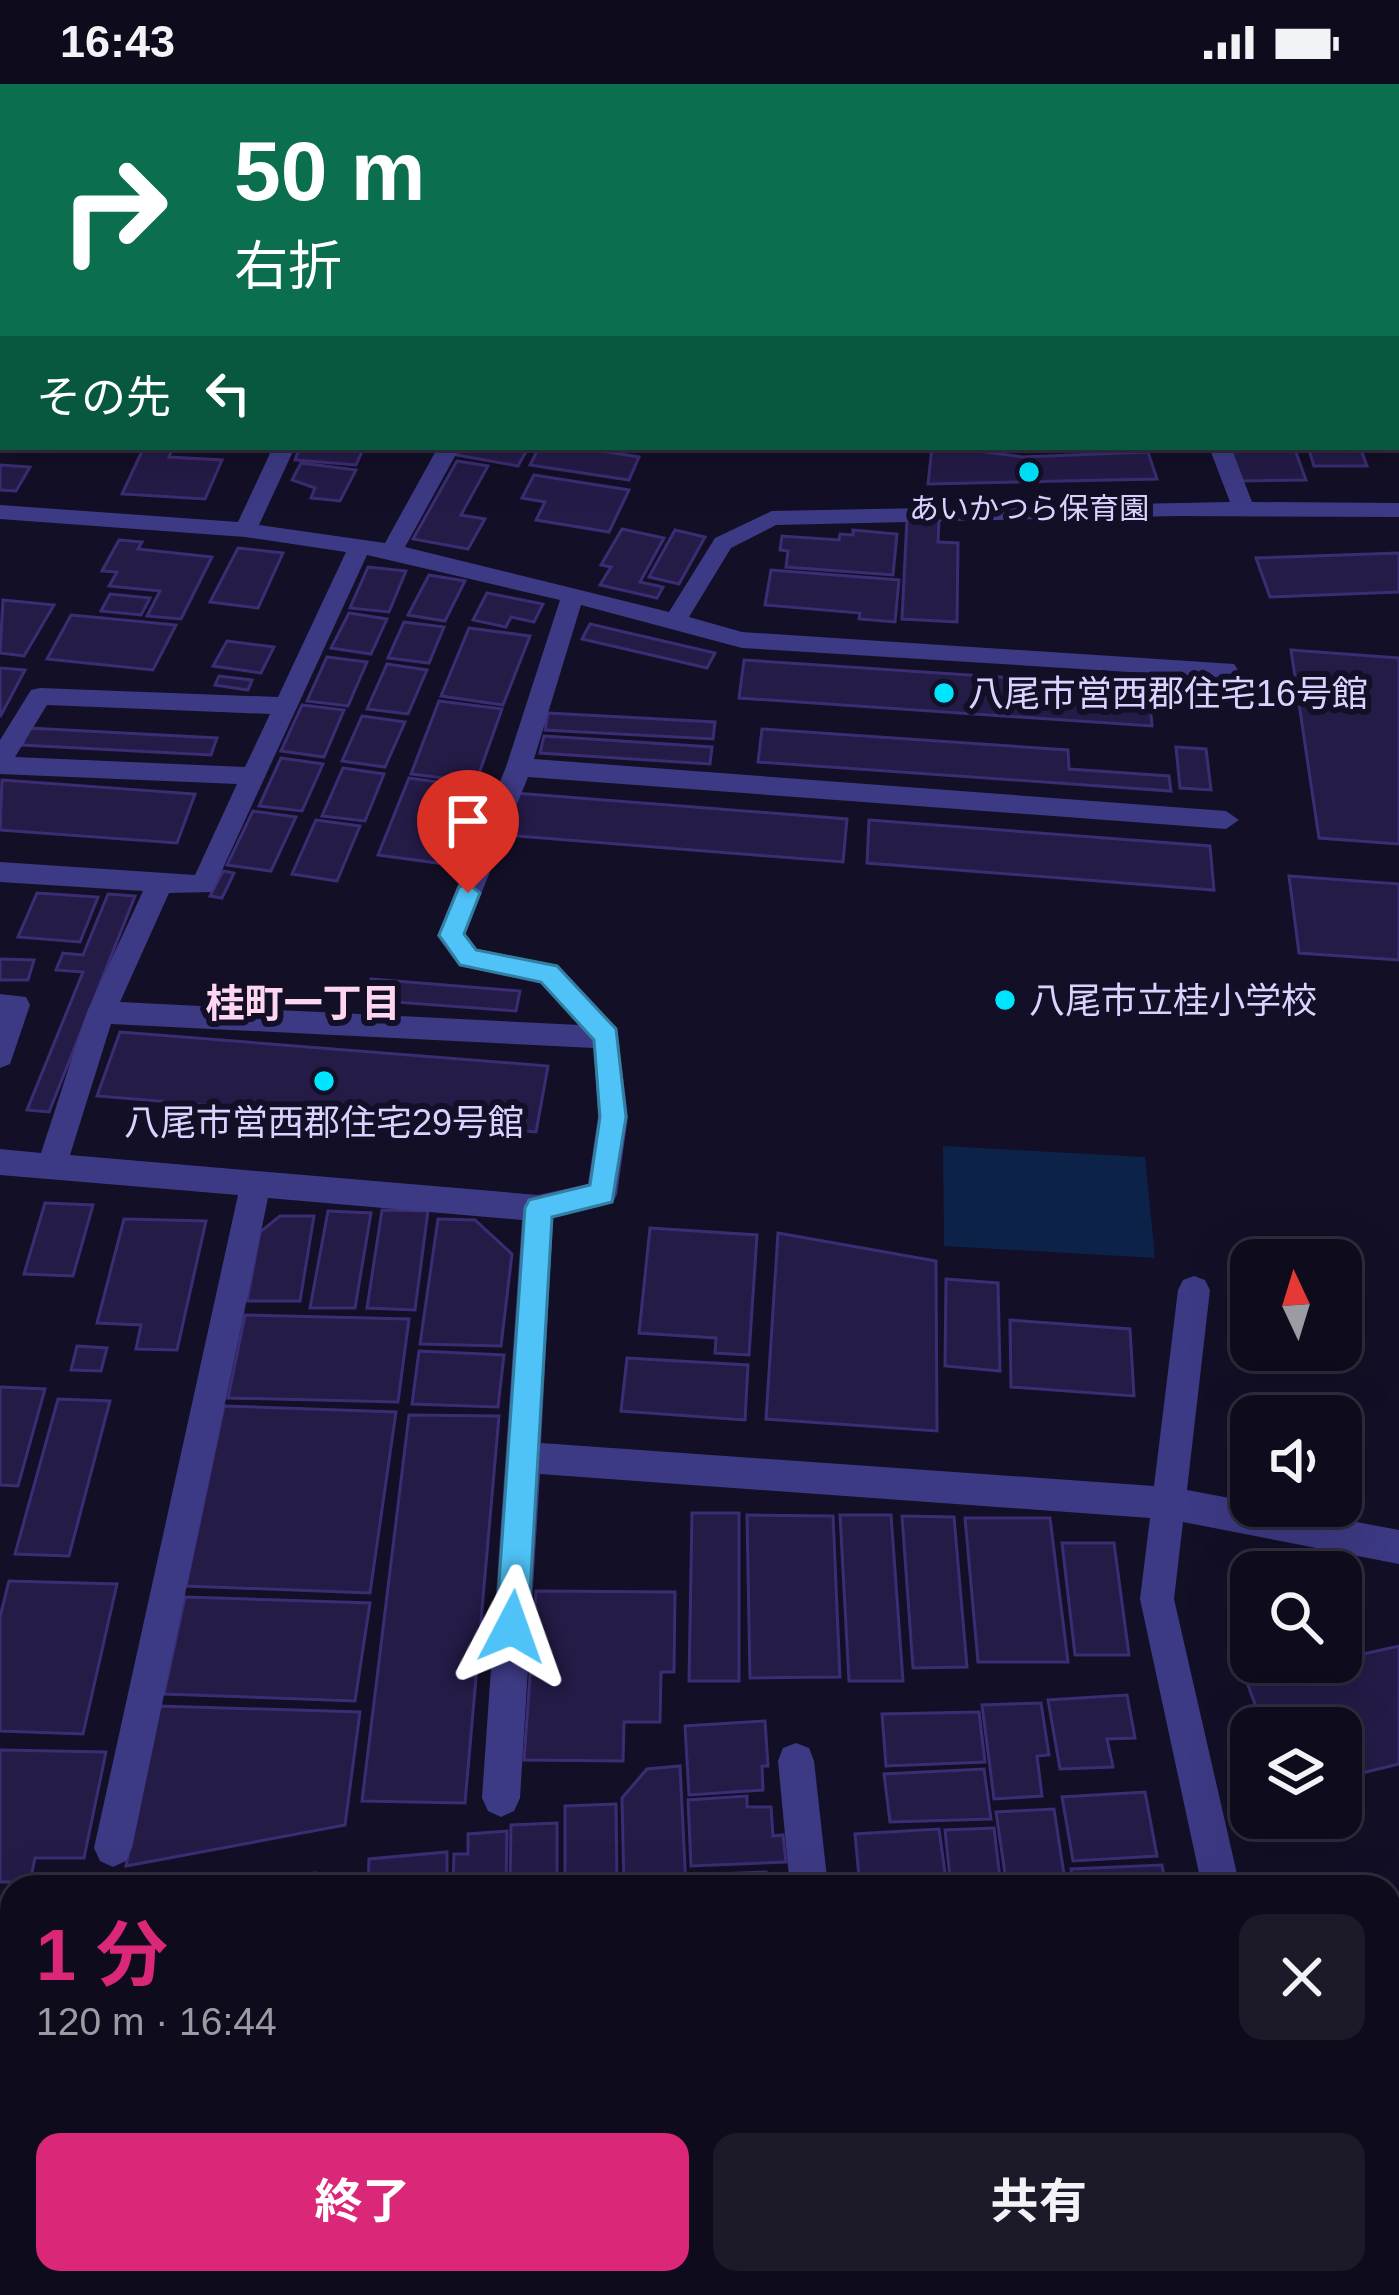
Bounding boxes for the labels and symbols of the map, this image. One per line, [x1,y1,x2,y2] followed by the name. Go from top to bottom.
[1016,459,1042,485] marker: あいかつら保育園
[909,492,1149,525] place label: あいかつら保育園
[968,673,1368,714] place label: 八尾市営西郡住宅16号館
[931,680,957,706] marker: 八尾市営西郡住宅16号館
[417,770,519,893] pin
[1029,980,1317,1021] place label: 八尾市立桂小学校
[205,982,401,1025] district label: 桂町一丁目
[992,987,1018,1013] marker: 八尾市立桂小学校
[311,1068,337,1094] marker: 八尾市営西郡住宅29号館
[124,1102,524,1143] place label: 八尾市営西郡住宅29号館
[1230,1239,1362,1371] north arrow
[449,1564,575,1690] position arrow

